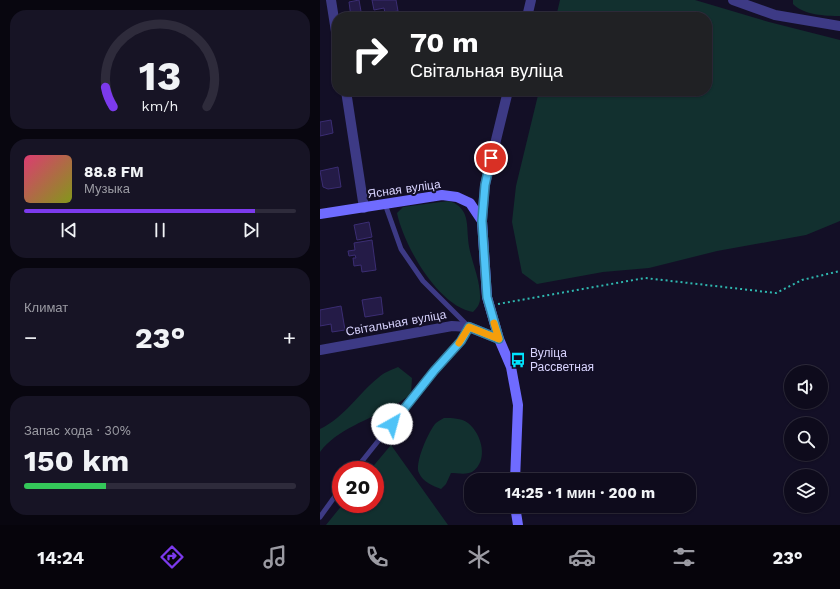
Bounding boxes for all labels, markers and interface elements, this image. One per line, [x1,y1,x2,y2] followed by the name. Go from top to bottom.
[410,26,479,59] text: 70 m
[344,28,396,80] icon: right
[139,51,181,100] text: 13
[410,60,563,81] text: Світальная вуліца
[142,98,178,114] text: km/h
[474,141,508,175] pin
[480,147,502,169] icon: arrive
[84,163,144,181] text: 88.8 FM
[367,177,442,201] street label: Ясная вуліца
[84,181,130,196] text: Музыка
[58,219,80,241] icon: previous
[149,219,171,241] icon: pause
[240,219,262,241] icon: next
[24,300,68,315] text: Климат
[345,307,448,339] street label: Світальная вуліца
[135,320,185,355] text: 23°
[24,325,37,350] text: −
[283,325,296,350] text: +
[530,346,594,374] place label: Вуліца Рассветная
[509,351,527,369] bus stop icon: Вуліца Рассветная
[784,365,828,513] map controls
[784,365,828,409] button: sound
[371,403,413,445] position arrow
[784,417,828,461] button: search
[24,423,131,438] text: Запас хода · 30%
[24,443,129,478] text: 150 km
[332,461,384,513] speed limit sign: 20
[784,469,828,513] button: layers
[505,484,655,502] text: 14:25 · 1 мин · 200 m
[158,543,186,571] icon: directions
[261,543,289,571] icon: music
[363,543,391,571] icon: phone
[465,543,493,571] icon: climate
[568,543,596,571] icon: car
[670,543,698,571] icon: filters
[37,547,84,568] text: 14:24
[772,547,803,568] text: 23°

